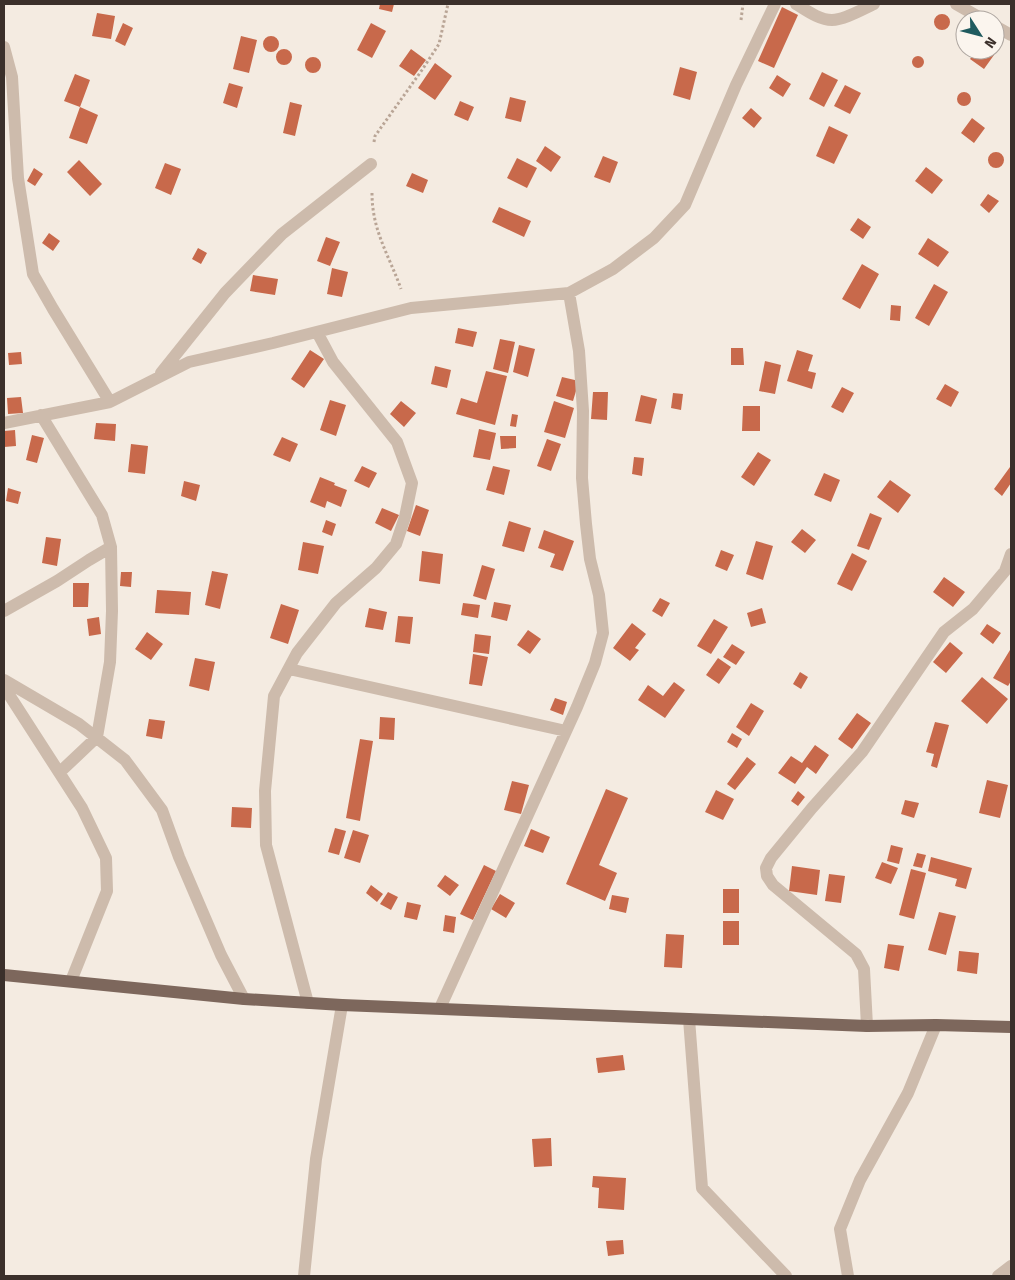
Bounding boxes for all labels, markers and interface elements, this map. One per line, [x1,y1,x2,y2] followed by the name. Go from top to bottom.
[955,10,1005,60] north arrow
[981,34,1000,51] text: N

